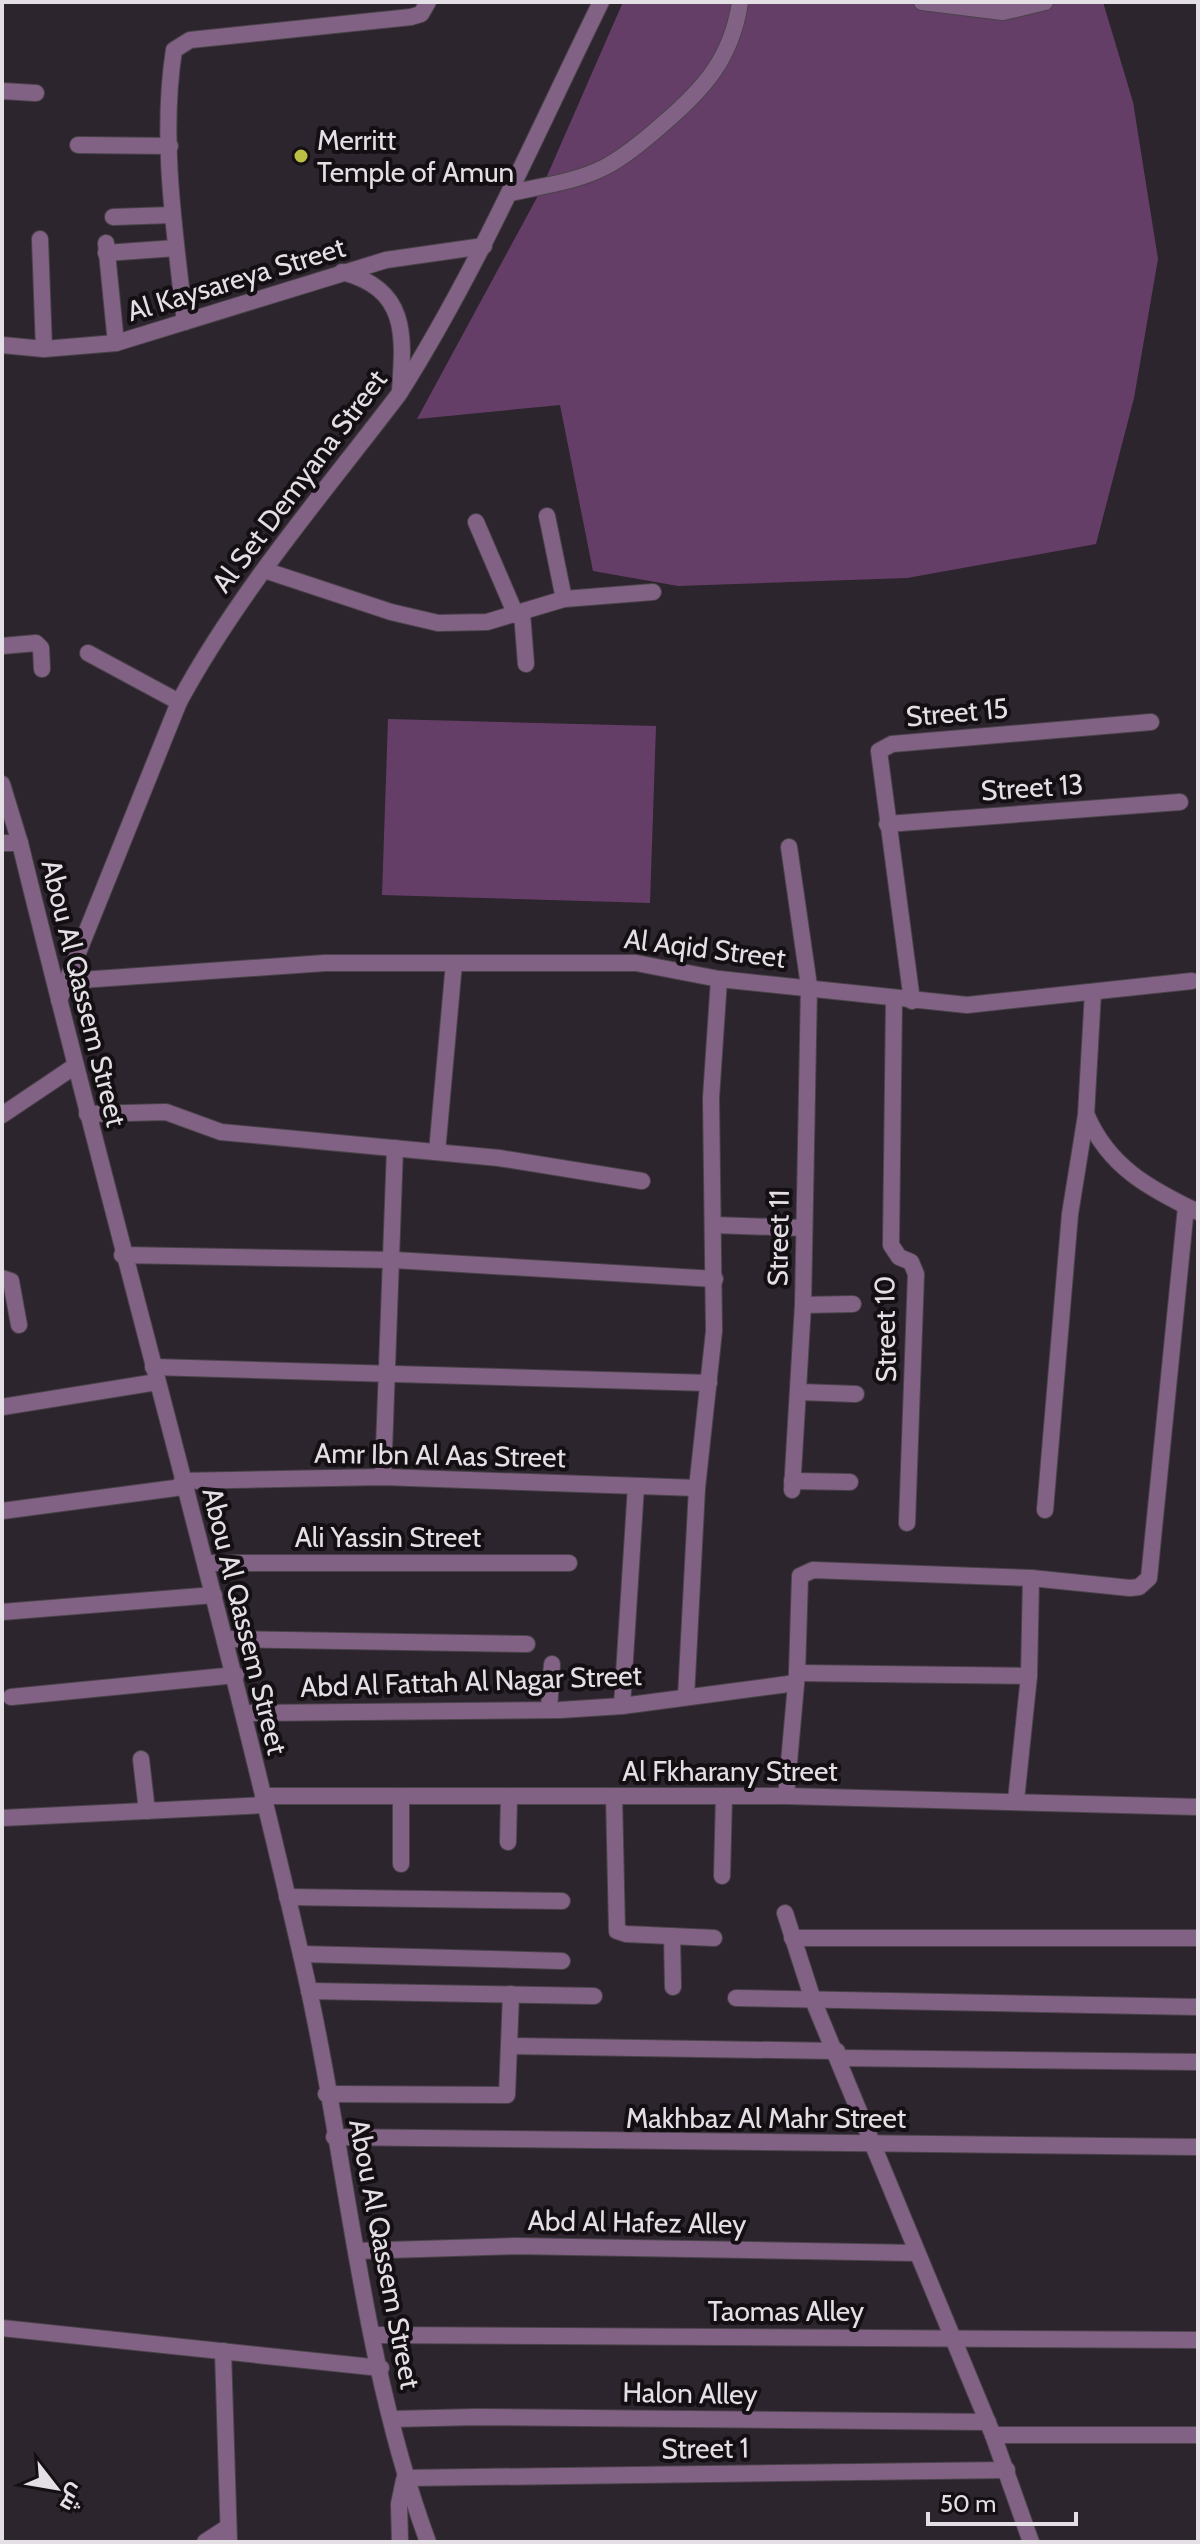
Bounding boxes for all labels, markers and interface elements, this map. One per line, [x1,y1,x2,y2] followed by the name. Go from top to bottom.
[317,123,514,189] place label: Merritt Temple of Amun
[292,147,310,165] marker: Merritt Temple of Amun
[123,230,349,328] street label: Al Kaysareya Street
[204,363,394,599] street label: Al Set Demyana Street
[904,691,1010,733] street label: Street 15
[980,766,1084,808] street label: Street 13
[34,856,134,1130] street label: Abou Al Qassem Street
[622,921,788,975] street label: Al Aqid Street
[760,1189,796,1287] street label: Street 11
[867,1275,903,1383] street label: Street 10
[314,1436,566,1474] street label: Amr Ibn Al Aas Street
[195,1484,295,1758] street label: Abou Al Qassem Street
[295,1520,481,1554] street label: Ali Yassin Street
[300,1658,642,1704] street label: Abd Al Fattah Al Nagar Street
[622,1754,838,1788] street label: Al Fkharany Street
[626,2101,906,2135] street label: Makhbaz Al Mahr Street
[342,2116,428,2392] street label: Abou Al Qassem Street
[527,2203,747,2241] street label: Abd Al Hafez Alley
[708,2294,864,2328] street label: Taomas Alley
[622,2375,758,2411] street label: Halon Alley
[661,2430,749,2466] street label: Street 1
[16,2448,96,2528] north arrow
[928,2476,1076,2526] scale bar
[54,2479,92,2517] text: ش
[940,2489,996,2518] text: 50 m

